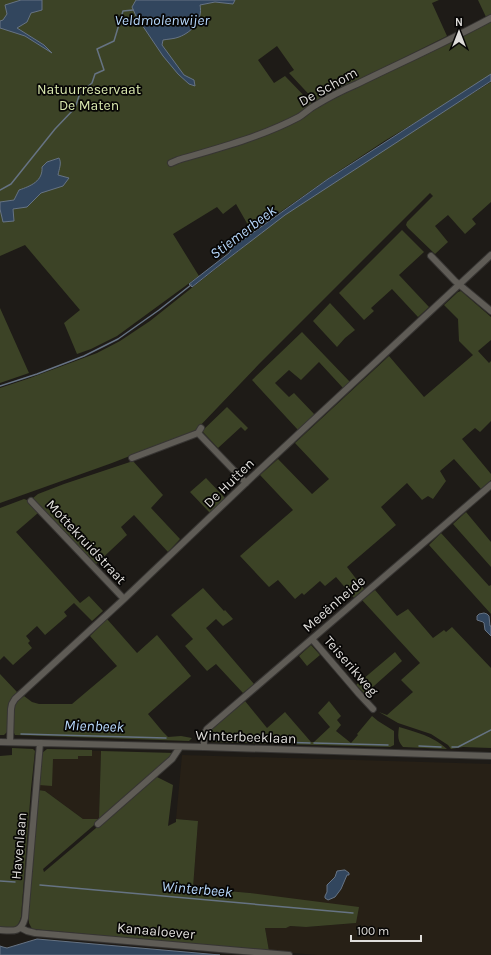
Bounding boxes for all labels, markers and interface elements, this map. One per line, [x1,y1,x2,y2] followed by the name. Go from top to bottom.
[115,11,210,29] water label: Veldmolenwijer
[439,12,479,52] north arrow
[455,16,463,29] text: N
[296,64,360,110] street label: De Schom
[37,81,141,114] park label: Natuurreservaat De Maten
[206,201,280,263] water label: Stiemerbeek
[200,455,258,511] street label: De Hutten
[42,496,130,588] street label: Mottekruidstraat
[299,572,369,636] street label: Meeënheide
[320,632,382,700] street label: Teiserikweg
[64,716,125,736] water label: Mienbeek
[195,727,297,747] street label: Winterbeeklaan
[8,812,30,880] street label: Havenlaan
[161,877,233,901] water label: Winterbeek
[351,917,421,943] scale bar
[116,919,197,943] street label: Kanaaloever
[357,924,389,938] text: 100 m

